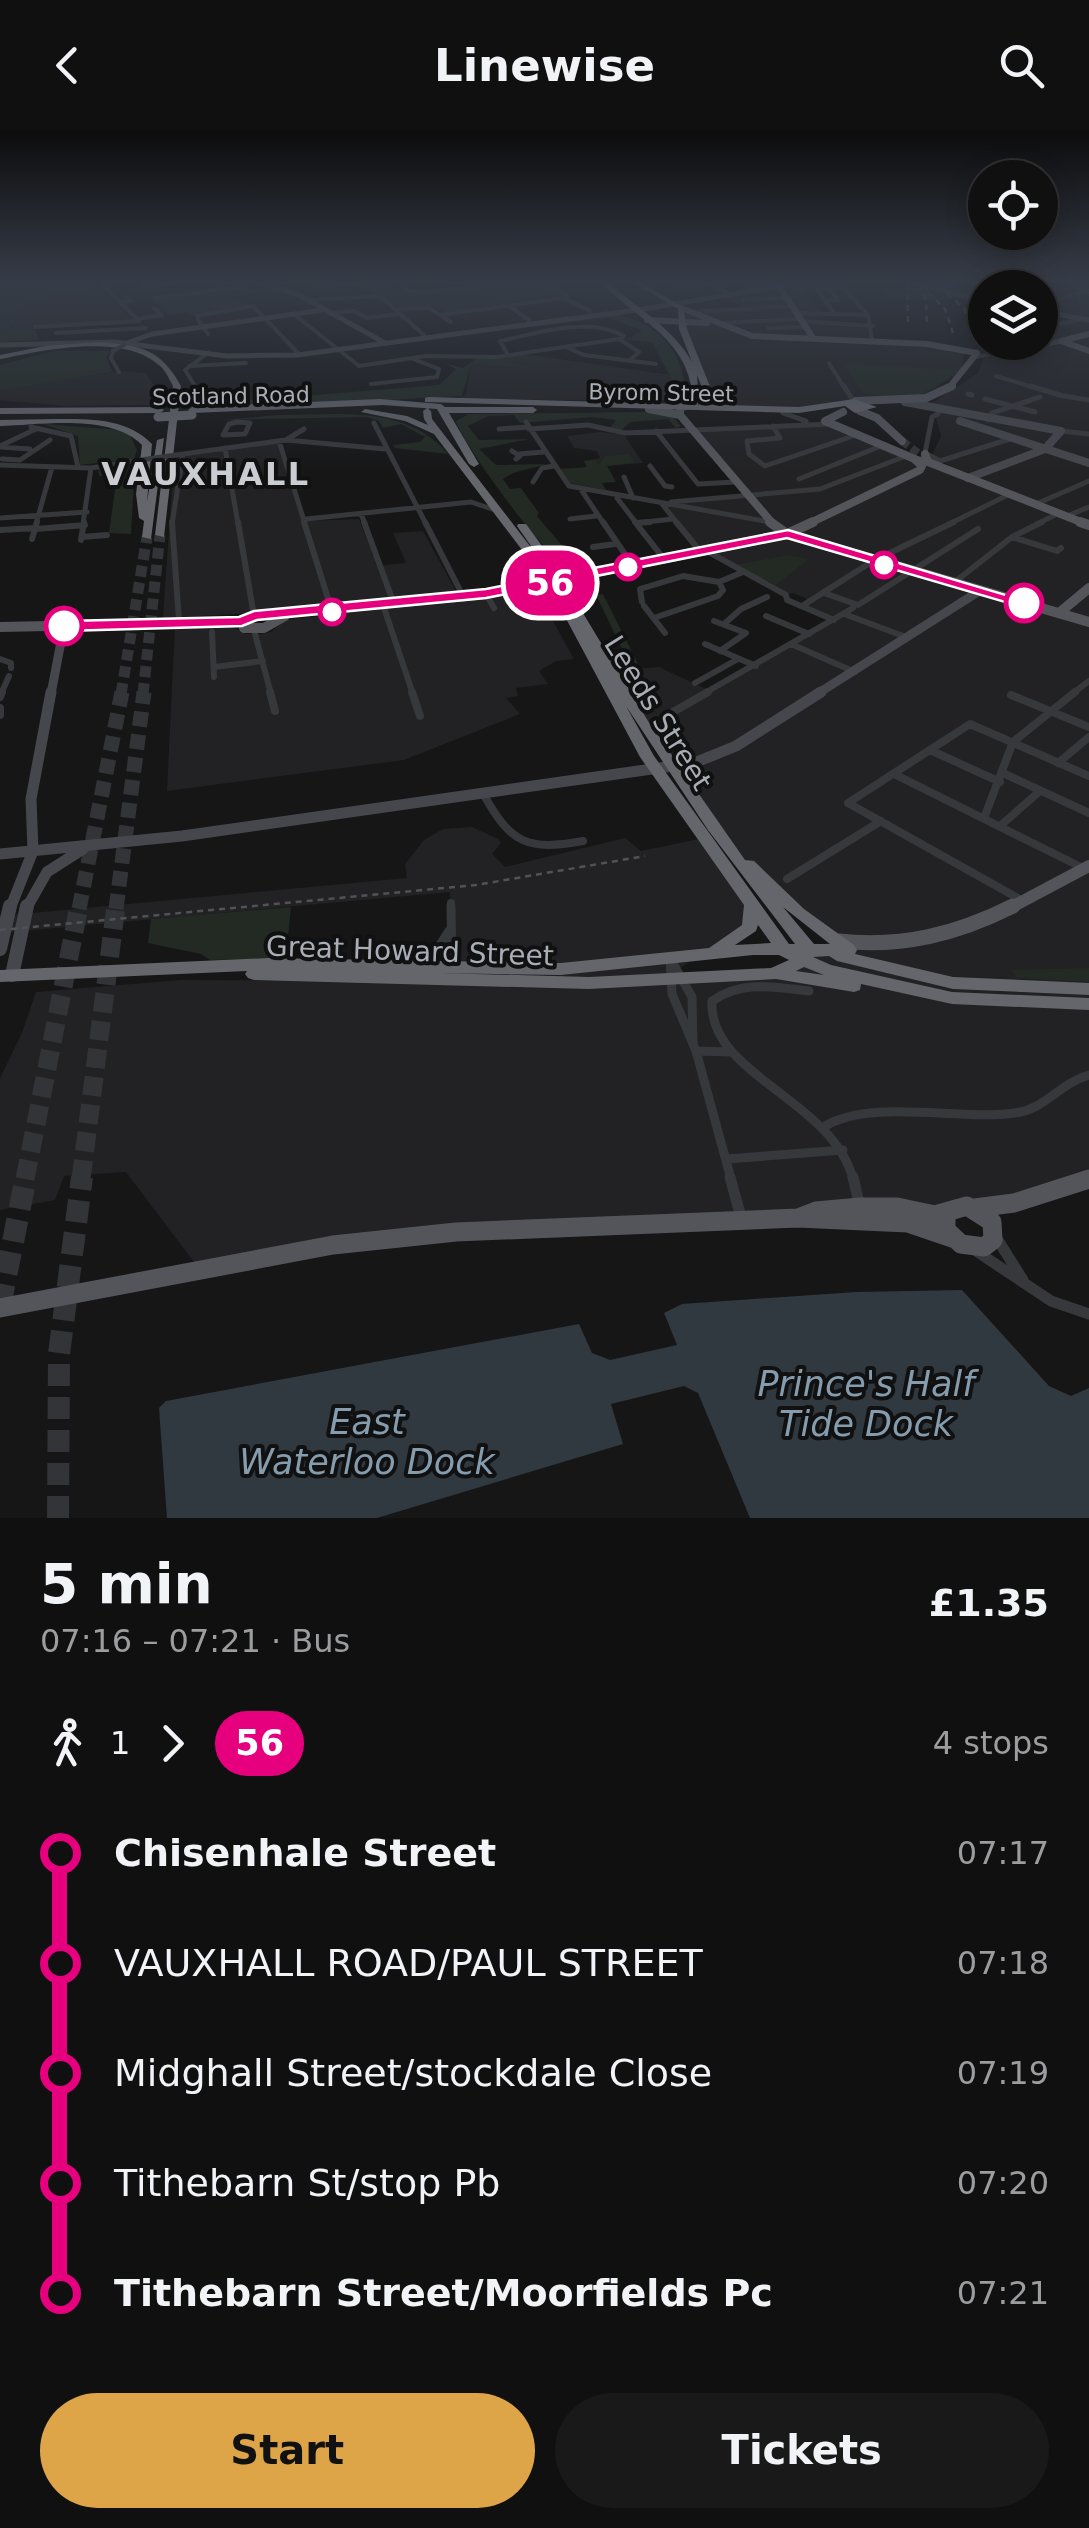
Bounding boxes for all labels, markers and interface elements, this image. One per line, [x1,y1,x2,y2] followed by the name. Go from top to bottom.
[40,38,95,93] icon: back
[994,38,1049,93] icon: search
[434,39,655,92] text: Linewise
[968,160,1058,360] map controls
[968,160,1058,250] button: locate
[968,270,1058,360] button: layers
[588,379,734,407] street label: Byrom Street
[152,382,310,410] street label: Scotland Road
[101,455,311,493] district label: VAUXHALL
[505,550,595,616] line badge: 56
[871,552,897,578] unlabelled marker
[615,554,641,580] unlabelled marker
[526,563,574,603] text: 56
[1005,584,1043,622] unlabelled marker
[319,599,345,625] unlabelled marker
[45,607,83,645] unlabelled marker
[597,630,719,796] street label: Leeds Street
[266,929,554,973] street label: Great Howard Street
[758,1364,979,1444] water label: Prince's Half Tide Dock
[239,1402,496,1482] water label: East Waterloo Dock
[40,1552,213,1616] text: 5 min
[929,1581,1049,1625] text: £1.35
[40,1622,350,1660] text: 07:16 – 07:21 · Bus
[40,1716,95,1771] icon: walk
[145,1716,200,1771] icon: forward
[235,1723,284,1763] text: 56
[110,1724,130,1762] text: 1
[933,1724,1049,1762] text: 4 stops
[114,1831,496,1875] text: Chisenhale Street
[957,1834,1049,1872] text: 07:17
[114,1941,703,1985] text: VAUXHALL ROAD/PAUL STREET
[957,1944,1049,1982] text: 07:18
[114,2051,712,2095] text: Midghall Street/stockdale Close
[957,2054,1049,2092] text: 07:19
[114,2161,501,2205] text: Tithebarn St/stop Pb
[957,2164,1049,2202] text: 07:20
[114,2271,773,2315] text: Tithebarn Street/Moorfields Pc
[957,2274,1049,2312] text: 07:21
[40,2393,535,2508] button: Start
[555,2393,1049,2508] button: Tickets

